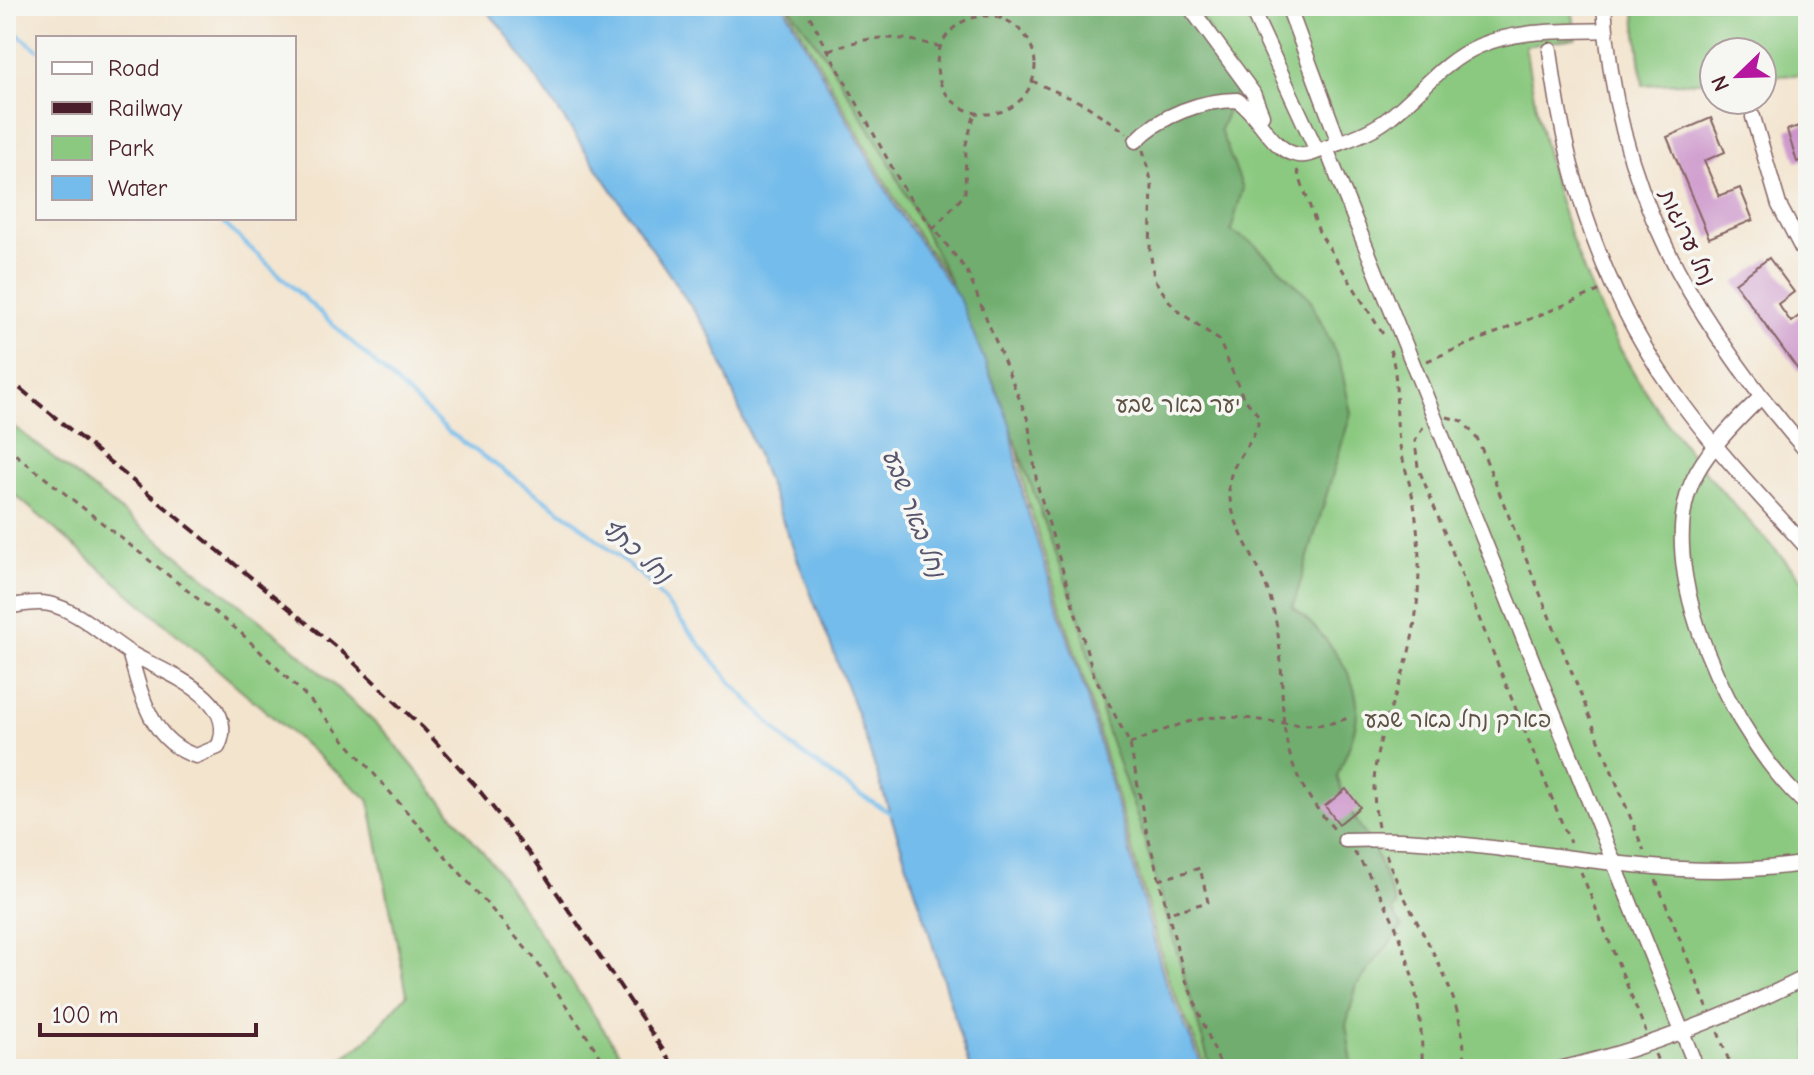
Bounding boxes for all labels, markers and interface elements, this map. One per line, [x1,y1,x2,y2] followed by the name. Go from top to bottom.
[36,36,296,220] legend
[1698,36,1778,116] north arrow
[108,54,160,82] text: Road
[1706,72,1735,95] text: N
[108,94,182,122] text: Railway
[108,134,154,162] text: Park
[108,174,168,202] text: Water
[1653,184,1721,289] street label: נחל ערוגות
[1116,392,1240,418] park label: יער באר שבע
[877,445,952,583] water label: נחל באר שבע
[597,513,679,590] water label: נחל כתף
[1365,707,1551,733] park label: פארק נחל באר שבע
[40,987,256,1037] scale bar
[52,1001,119,1029] text: 100 m

